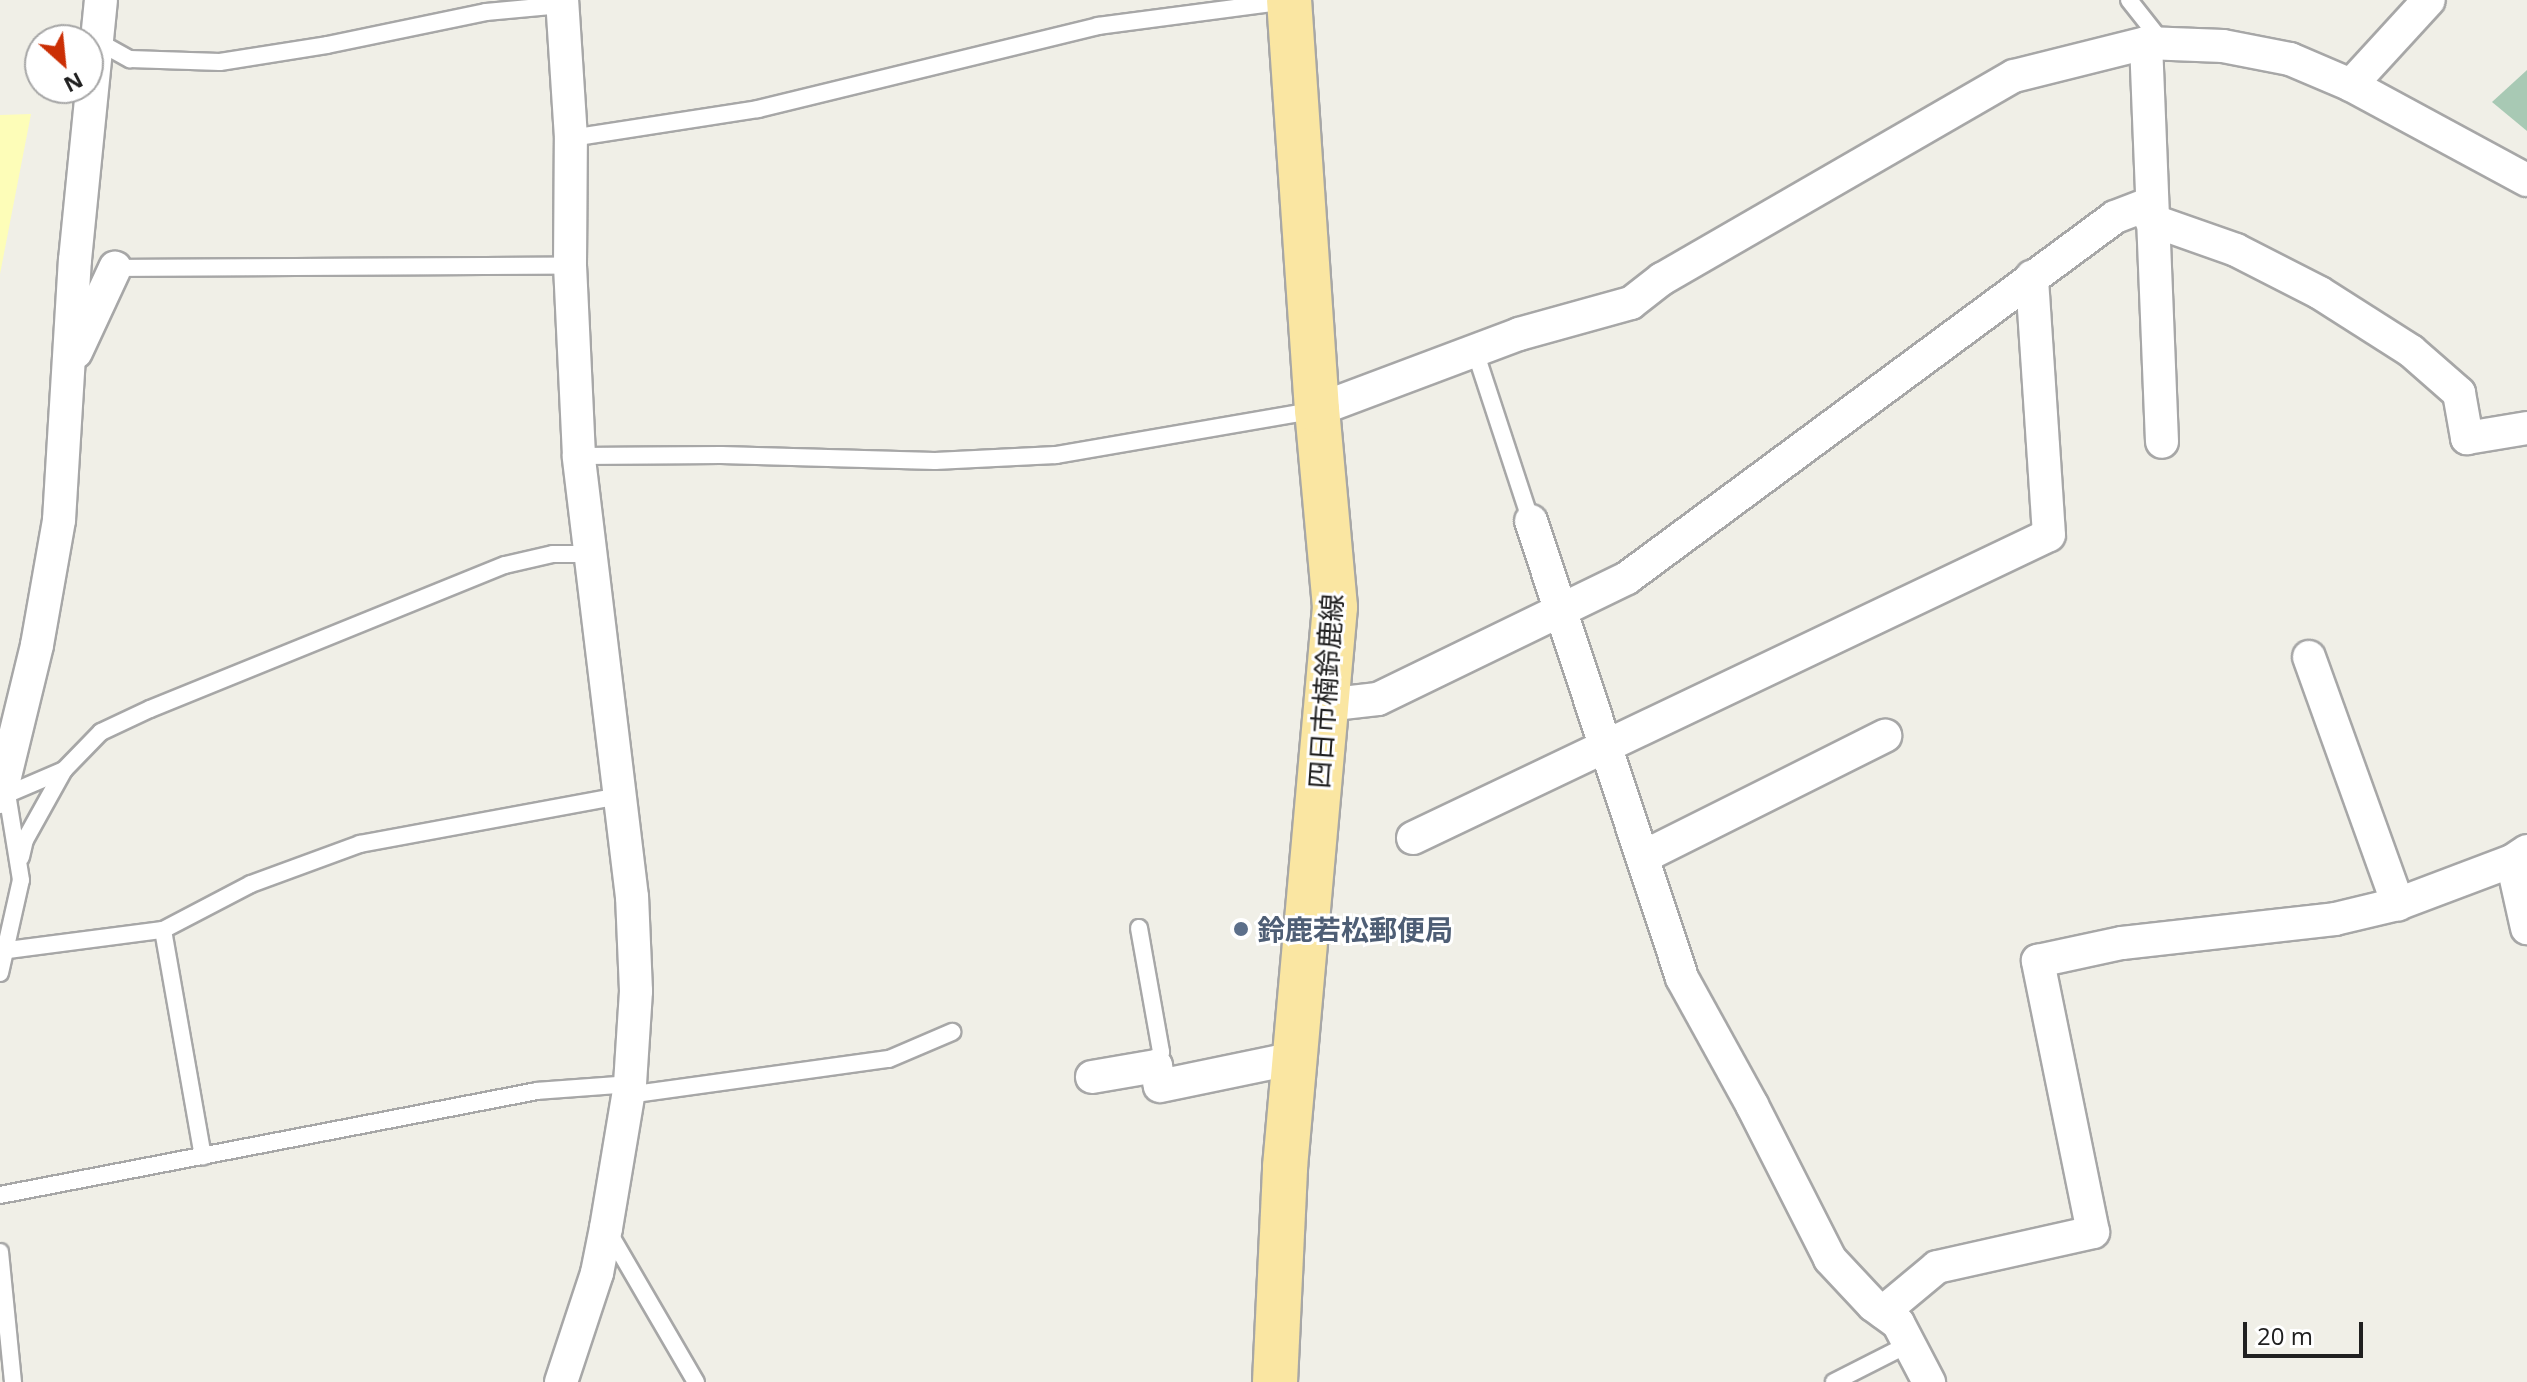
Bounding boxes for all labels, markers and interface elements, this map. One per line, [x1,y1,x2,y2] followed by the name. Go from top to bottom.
[24,24,104,104] north arrow
[59,66,89,101] text: N
[1301,592,1349,790] street label: 四日市楠鈴鹿線
[1257,912,1453,946] place label: 鈴鹿若松郵便局
[1232,920,1250,938] marker: 鈴鹿若松郵便局
[2247,1306,2367,1356] scale bar
[2257,1319,2313,1352] text: 20 m

